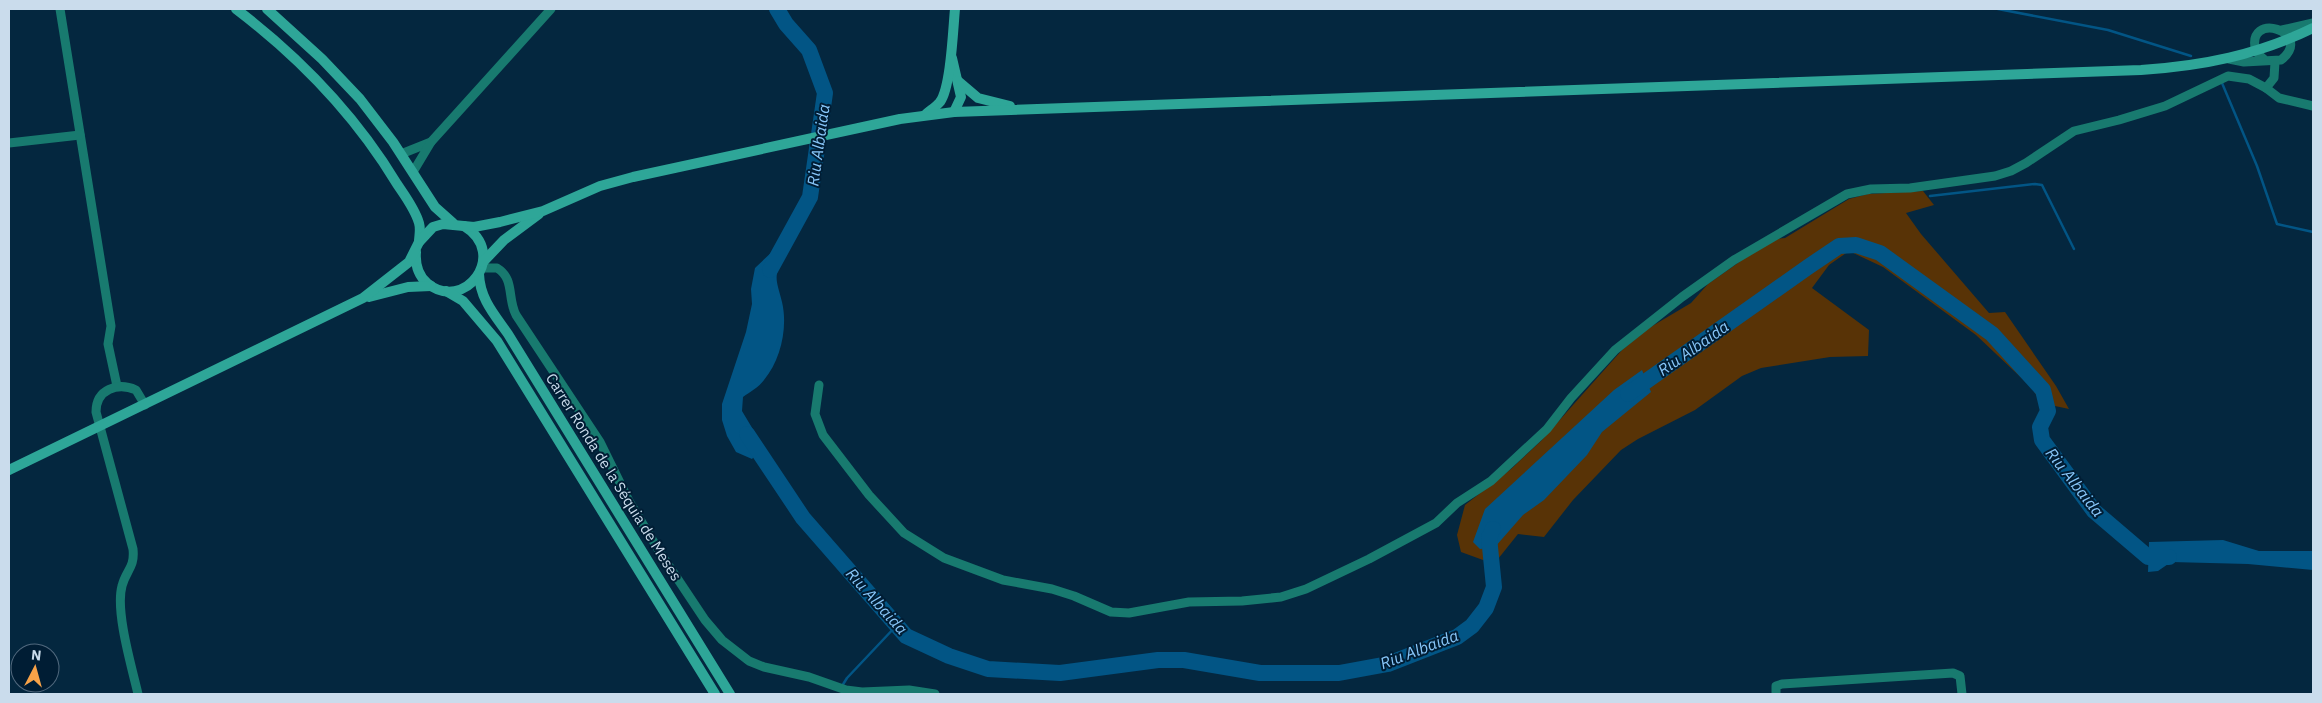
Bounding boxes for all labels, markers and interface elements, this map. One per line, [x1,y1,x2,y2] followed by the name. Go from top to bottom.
[802,103,834,187] water label: Riu Albaida
[1653,316,1733,380] water label: Riu Albaida
[542,370,686,584] street label: Carrer Ronda de la Séquia de Meses
[2042,443,2108,521] water label: Riu Albaida
[842,564,912,638] water label: Riu Albaida
[1377,625,1461,673] water label: Riu Albaida
[10,643,60,693] north arrow
[30,646,42,665] text: N

